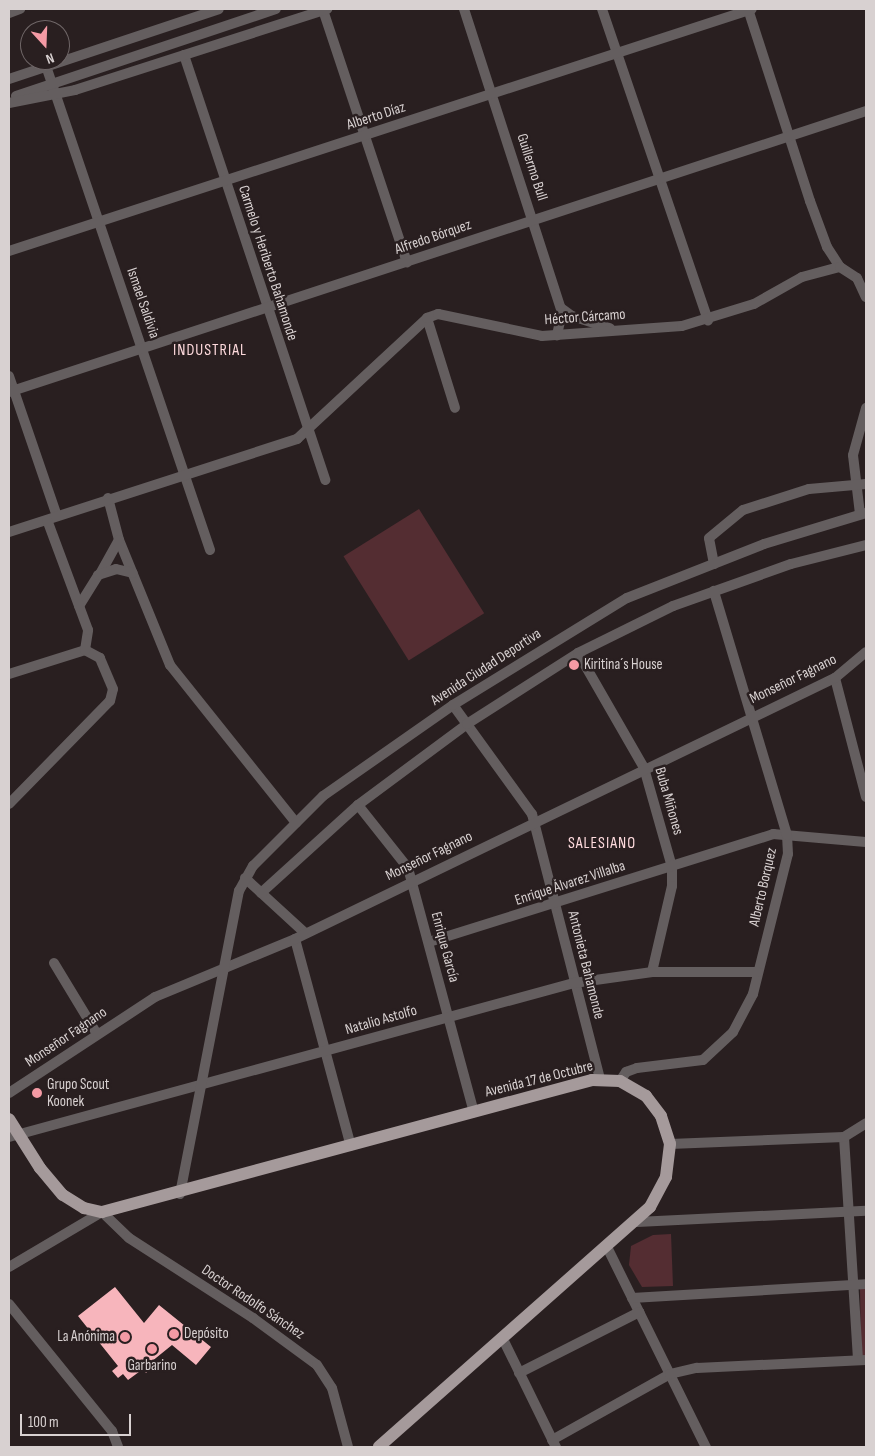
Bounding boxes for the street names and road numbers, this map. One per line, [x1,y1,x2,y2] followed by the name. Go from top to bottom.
[344,98,408,134] street label: Alberto Díaz
[513,131,551,203] street label: Guillermo Bull
[234,183,302,343] street label: Carmelo y Heriberto Bahamonde
[392,216,474,258] street label: Alfredo Bórquez
[123,265,163,341] street label: Ismael Saldivia
[544,305,626,329] street label: Héctor Cárcamo
[428,625,544,709] street label: Avenida Ciudad Deportiva
[747,650,839,708] street label: Monseñor Fagnano
[651,765,687,837] street label: Buba Miñones
[383,827,475,885] street label: Monseñor Fagnano
[745,846,781,928] street label: Alberto Borquez
[513,857,627,909] street label: Enrique Álvarez Villalba
[564,909,608,1021] street label: Antonieta Bahamonde
[427,910,463,984] street label: Enrique García
[343,1001,419,1039] street label: Natalio Astolfo
[22,1003,110,1071] street label: Monseñor Fagnano
[483,1057,595,1101] street label: Avenida 17 de Octubre
[198,1261,308,1343] street label: Doctor Rodolfo Sánchez

